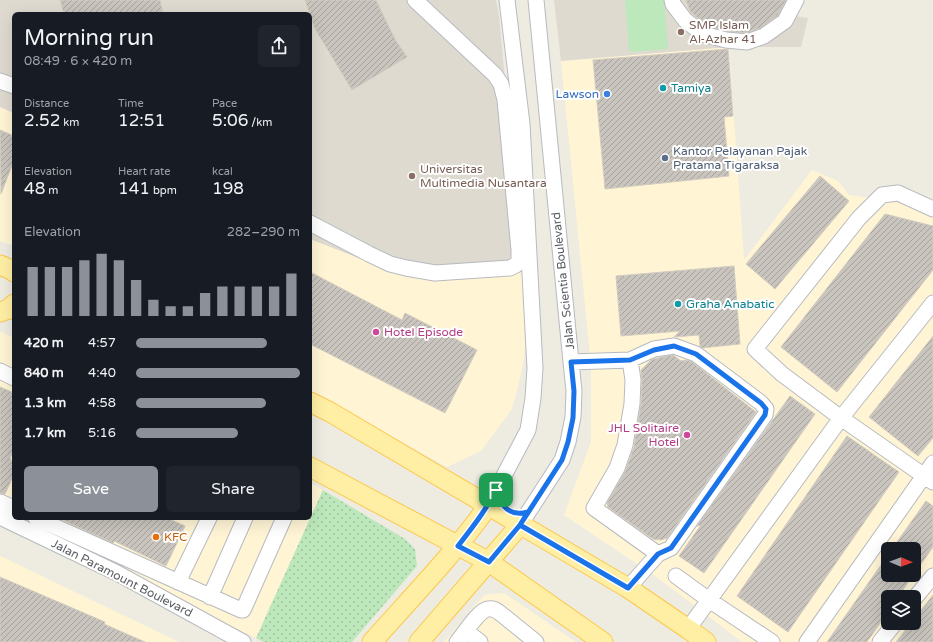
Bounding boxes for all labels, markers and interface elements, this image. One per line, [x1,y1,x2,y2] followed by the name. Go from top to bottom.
[689,18,757,46] place label: SMP Islam Al-Azhar 41
[24,25,154,51] text: Morning run
[258,25,300,67] button: share
[676,27,686,37] marker: SMP Islam Al-Azhar 41
[24,53,132,69] text: 08:49 · 6 × 420 m
[671,81,711,95] place label: Tamiya
[658,83,668,93] marker: Tamiya
[556,87,599,101] place label: Lawson
[602,89,612,99] marker: Lawson
[24,97,69,110] text: Distance
[118,97,144,110] text: Time
[212,97,237,110] text: Pace
[24,110,60,131] text: 2.52
[118,110,165,131] text: 12:51
[212,110,248,131] text: 5:06
[60,116,79,129] text: km
[248,116,272,129] text: /km
[673,144,808,172] place label: Kantor Pelayanan Pajak Pratama Tigaraksa
[660,153,670,163] marker: Kantor Pelayanan Pajak Pratama Tigaraksa
[420,162,547,190] place label: Universitas Multimedia Nusantara
[24,165,72,178] text: Elevation
[118,165,170,178] text: Heart rate
[212,165,233,178] text: kcal
[407,171,417,181] marker: Universitas Multimedia Nusantara
[24,178,45,199] text: 48
[118,178,150,199] text: 141
[212,178,244,199] text: 198
[45,184,58,197] text: m
[150,184,177,197] text: bpm
[549,212,577,350] street label: Jalan Scientia Boulevard
[24,224,81,240] text: Elevation
[227,224,300,240] text: 282–290 m
[686,297,775,311] place label: Graha Anabatic
[673,299,683,309] marker: Graha Anabatic
[384,325,463,339] place label: Hotel Episode
[371,327,381,337] marker: Hotel Episode
[24,335,64,351] text: 420 m
[88,335,116,351] text: 4:57
[24,365,64,381] text: 840 m
[88,365,116,381] text: 4:40
[24,395,66,411] text: 1.3 km
[88,395,116,411] text: 4:58
[608,421,679,449] place label: JHL Solitaire Hotel
[24,425,66,441] text: 1.7 km
[88,425,116,441] text: 5:16
[682,430,692,440] marker: JHL Solitaire Hotel
[24,466,158,512] button: Save
[166,466,300,512] button: Share
[479,473,513,507] pin
[485,479,507,501] icon: arrive
[164,530,187,544] place label: KFC
[151,532,161,542] marker: KFC
[49,536,195,620] street label: Jalan Paramount Boulevard
[881,542,921,582] north arrow
[881,542,921,630] map controls
[881,590,921,630] button: layers

